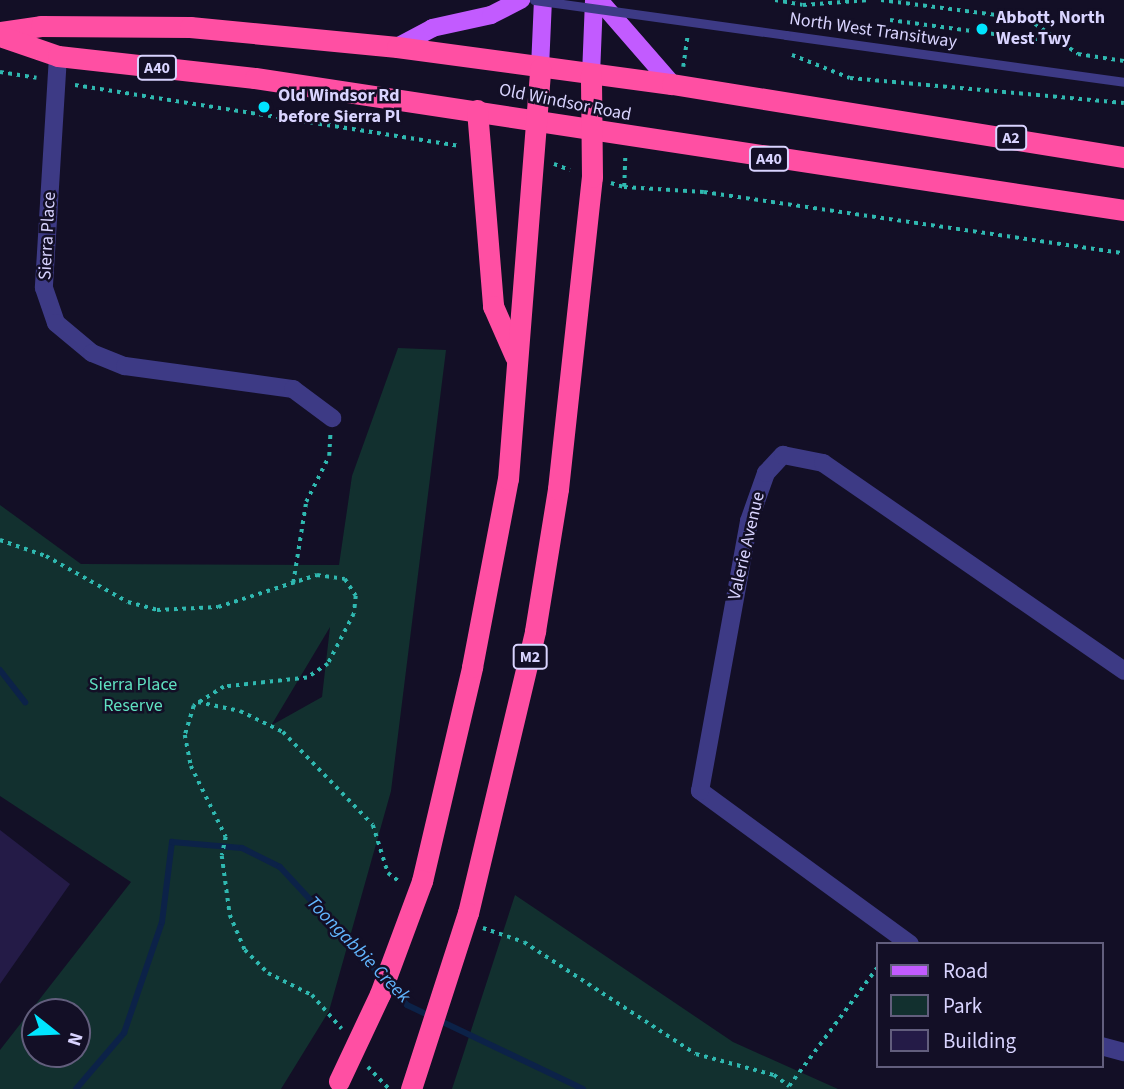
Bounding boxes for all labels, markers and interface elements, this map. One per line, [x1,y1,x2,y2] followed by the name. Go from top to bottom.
[996,8,1105,50] place label: Abbott, North West Twy
[788,9,958,53] street label: North West Transitway
[974,21,990,37] marker: Abbott, North West Twy
[136,55,178,80] road number: A40
[497,80,633,126] street label: Old Windsor Road
[278,86,400,128] place label: Old Windsor Rd before Sierra Pl
[256,99,272,115] marker: Old Windsor Rd before Sierra Pl
[993,126,1028,150] road number: A2
[748,146,790,172] road number: A40
[35,191,61,281] street label: Sierra Place
[724,490,770,602] street label: Valerie Avenue
[512,644,548,670] road number: M2
[89,675,177,718] park label: Sierra Place Reserve
[301,892,415,1008] water label: Toongabbie Creek
[876,942,1103,1068] legend
[943,956,988,986] text: Road
[943,991,982,1021] text: Park
[21,998,91,1068] north arrow
[943,1026,1016,1056] text: Building
[60,1029,89,1049] text: N

